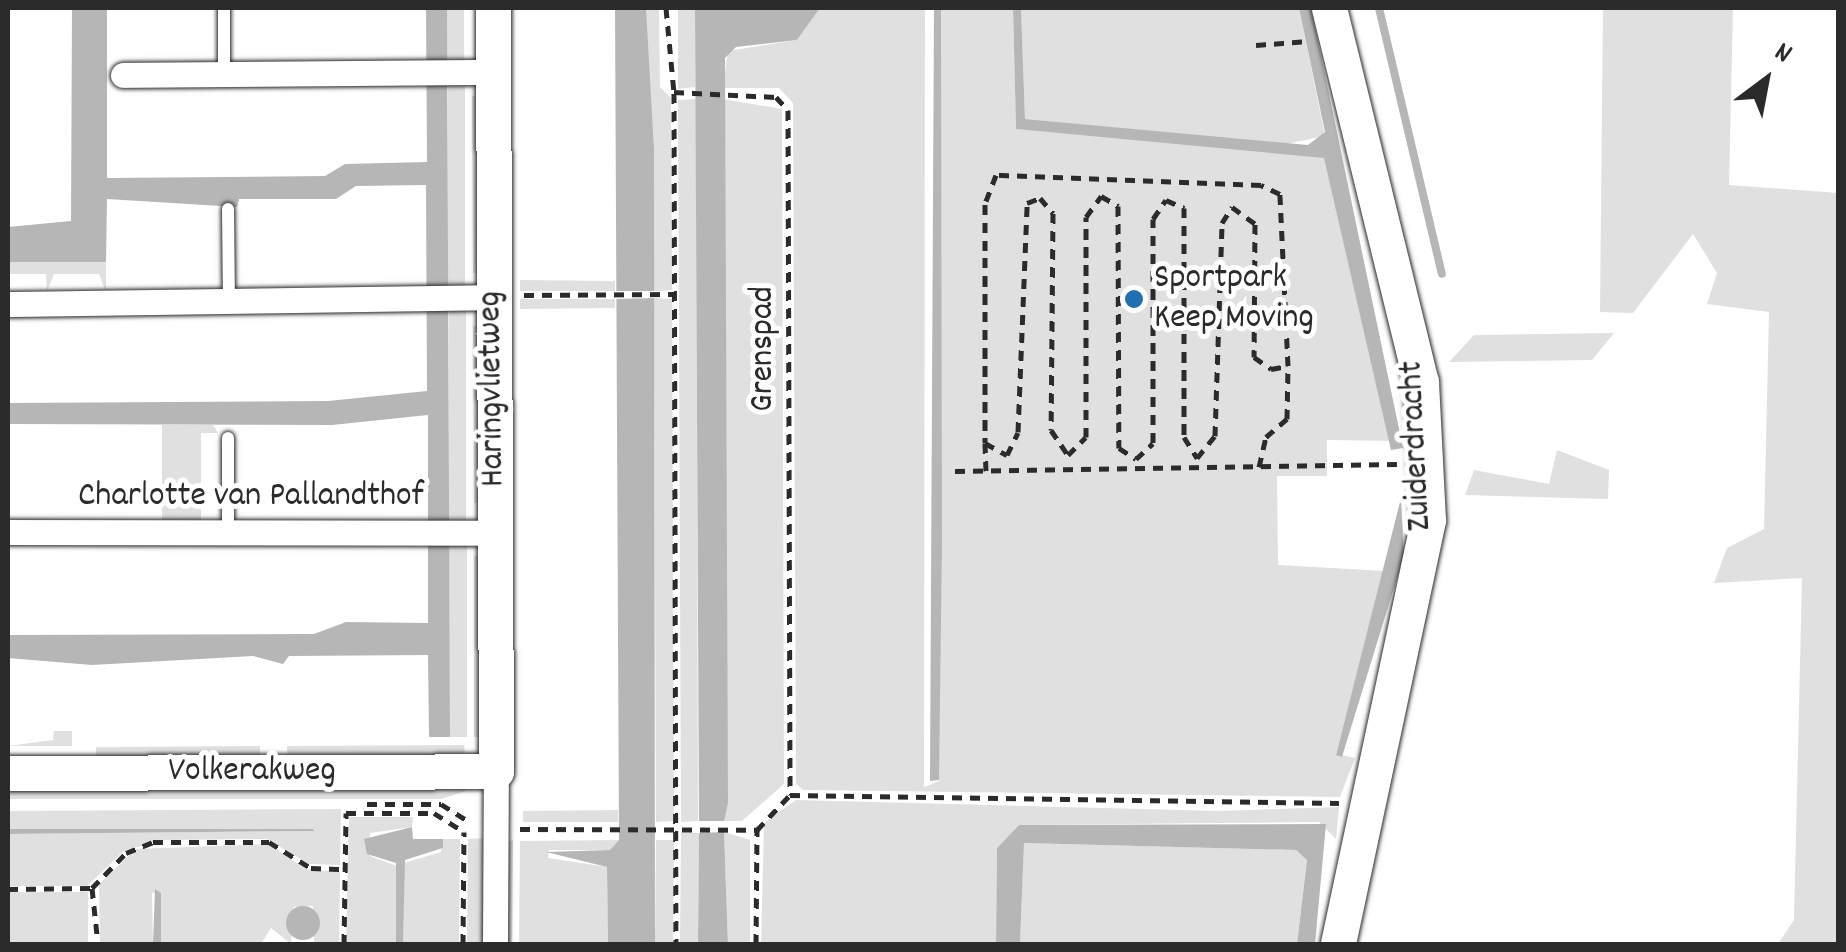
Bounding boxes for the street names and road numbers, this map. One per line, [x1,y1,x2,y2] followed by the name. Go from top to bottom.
[743,286,785,412] street label: Grenspad
[470,291,516,487] street label: Haringvlietweg
[1392,360,1442,532] street label: Zuiderdracht
[78,476,424,518] street label: Charlotte van Pallandthof
[168,751,336,793] street label: Volkerakweg

